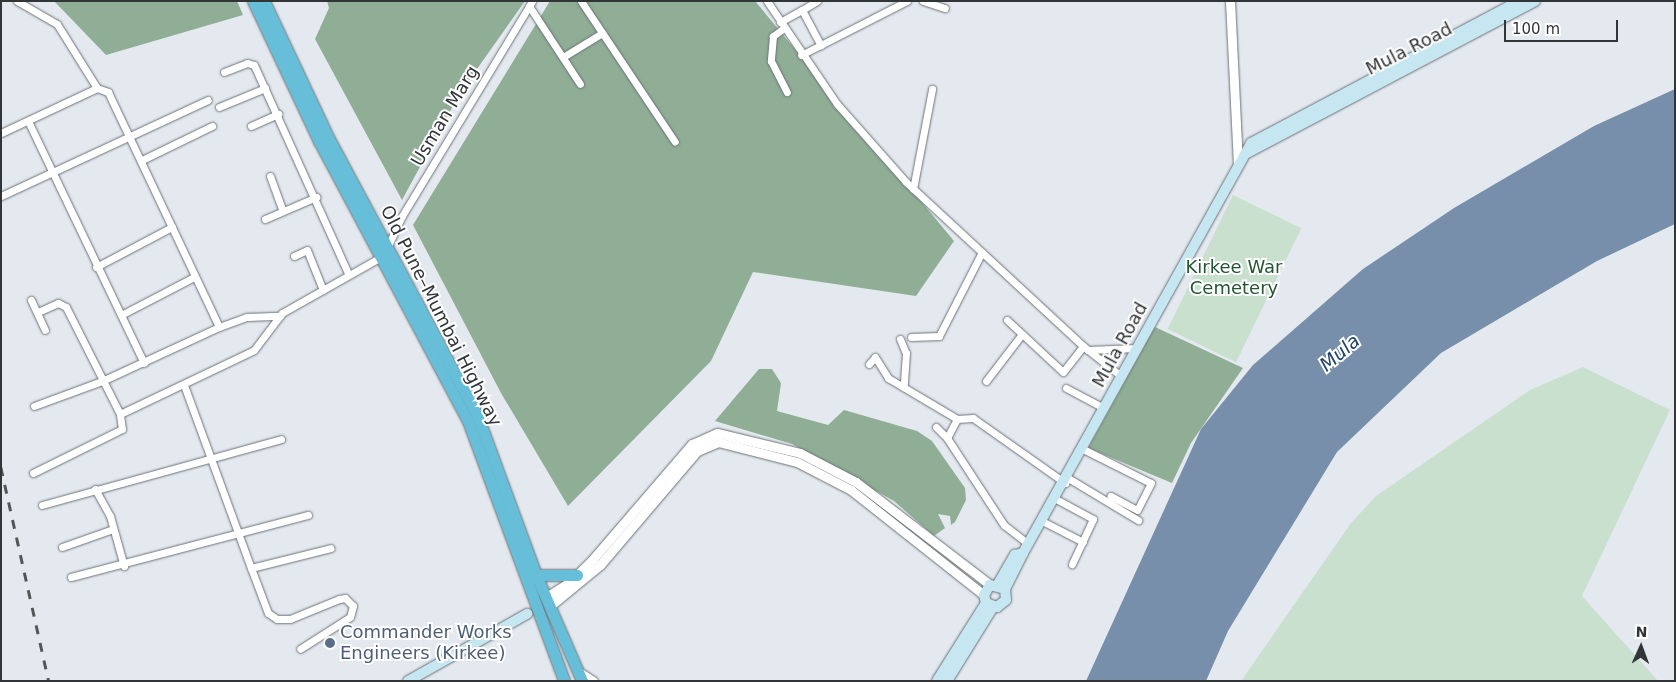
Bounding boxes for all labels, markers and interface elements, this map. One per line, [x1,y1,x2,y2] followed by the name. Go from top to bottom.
[1506,10,1620,42] scale bar
[1362,18,1456,80] street label: Mula Road
[1512,20,1560,38] text: 100 m
[407,62,483,170] street label: Usman Marg
[376,202,506,430] street label: Old Pune–Mumbai Highway
[1186,257,1282,300] park label: Kirkee War Cemetery
[1088,299,1152,391] street label: Mula Road
[1315,330,1365,376] water label: Mula
[340,622,512,664] place label: Commander Works Engineers (Kirkee)
[1616,622,1666,672] north arrow
[1635,624,1648,640] text: N
[324,637,336,649] marker: Commander Works Engineers (Kirkee)

